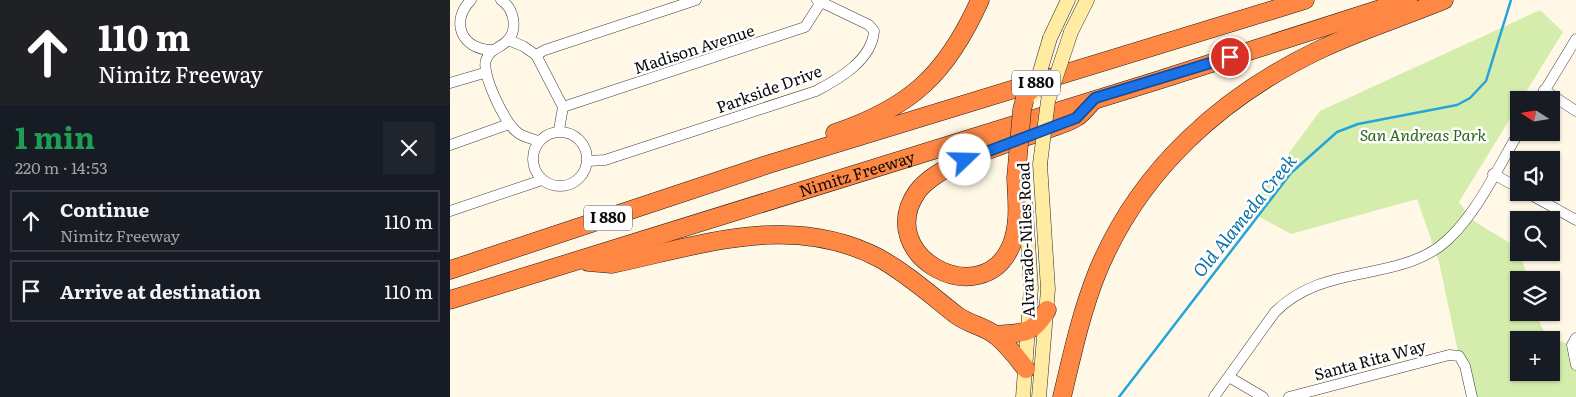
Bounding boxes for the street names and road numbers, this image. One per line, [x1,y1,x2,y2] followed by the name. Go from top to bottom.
[630,17,757,79] street label: Madison Avenue
[712,58,825,118] street label: Parkside Drive
[1012,70,1060,96] road number: I 880
[796,143,918,202] street label: Nimitz Freeway
[1010,162,1040,318] street label: Alvarado-Niles Road
[584,206,632,230] road number: I 880
[1311,332,1429,385] street label: Santa Rita Way

